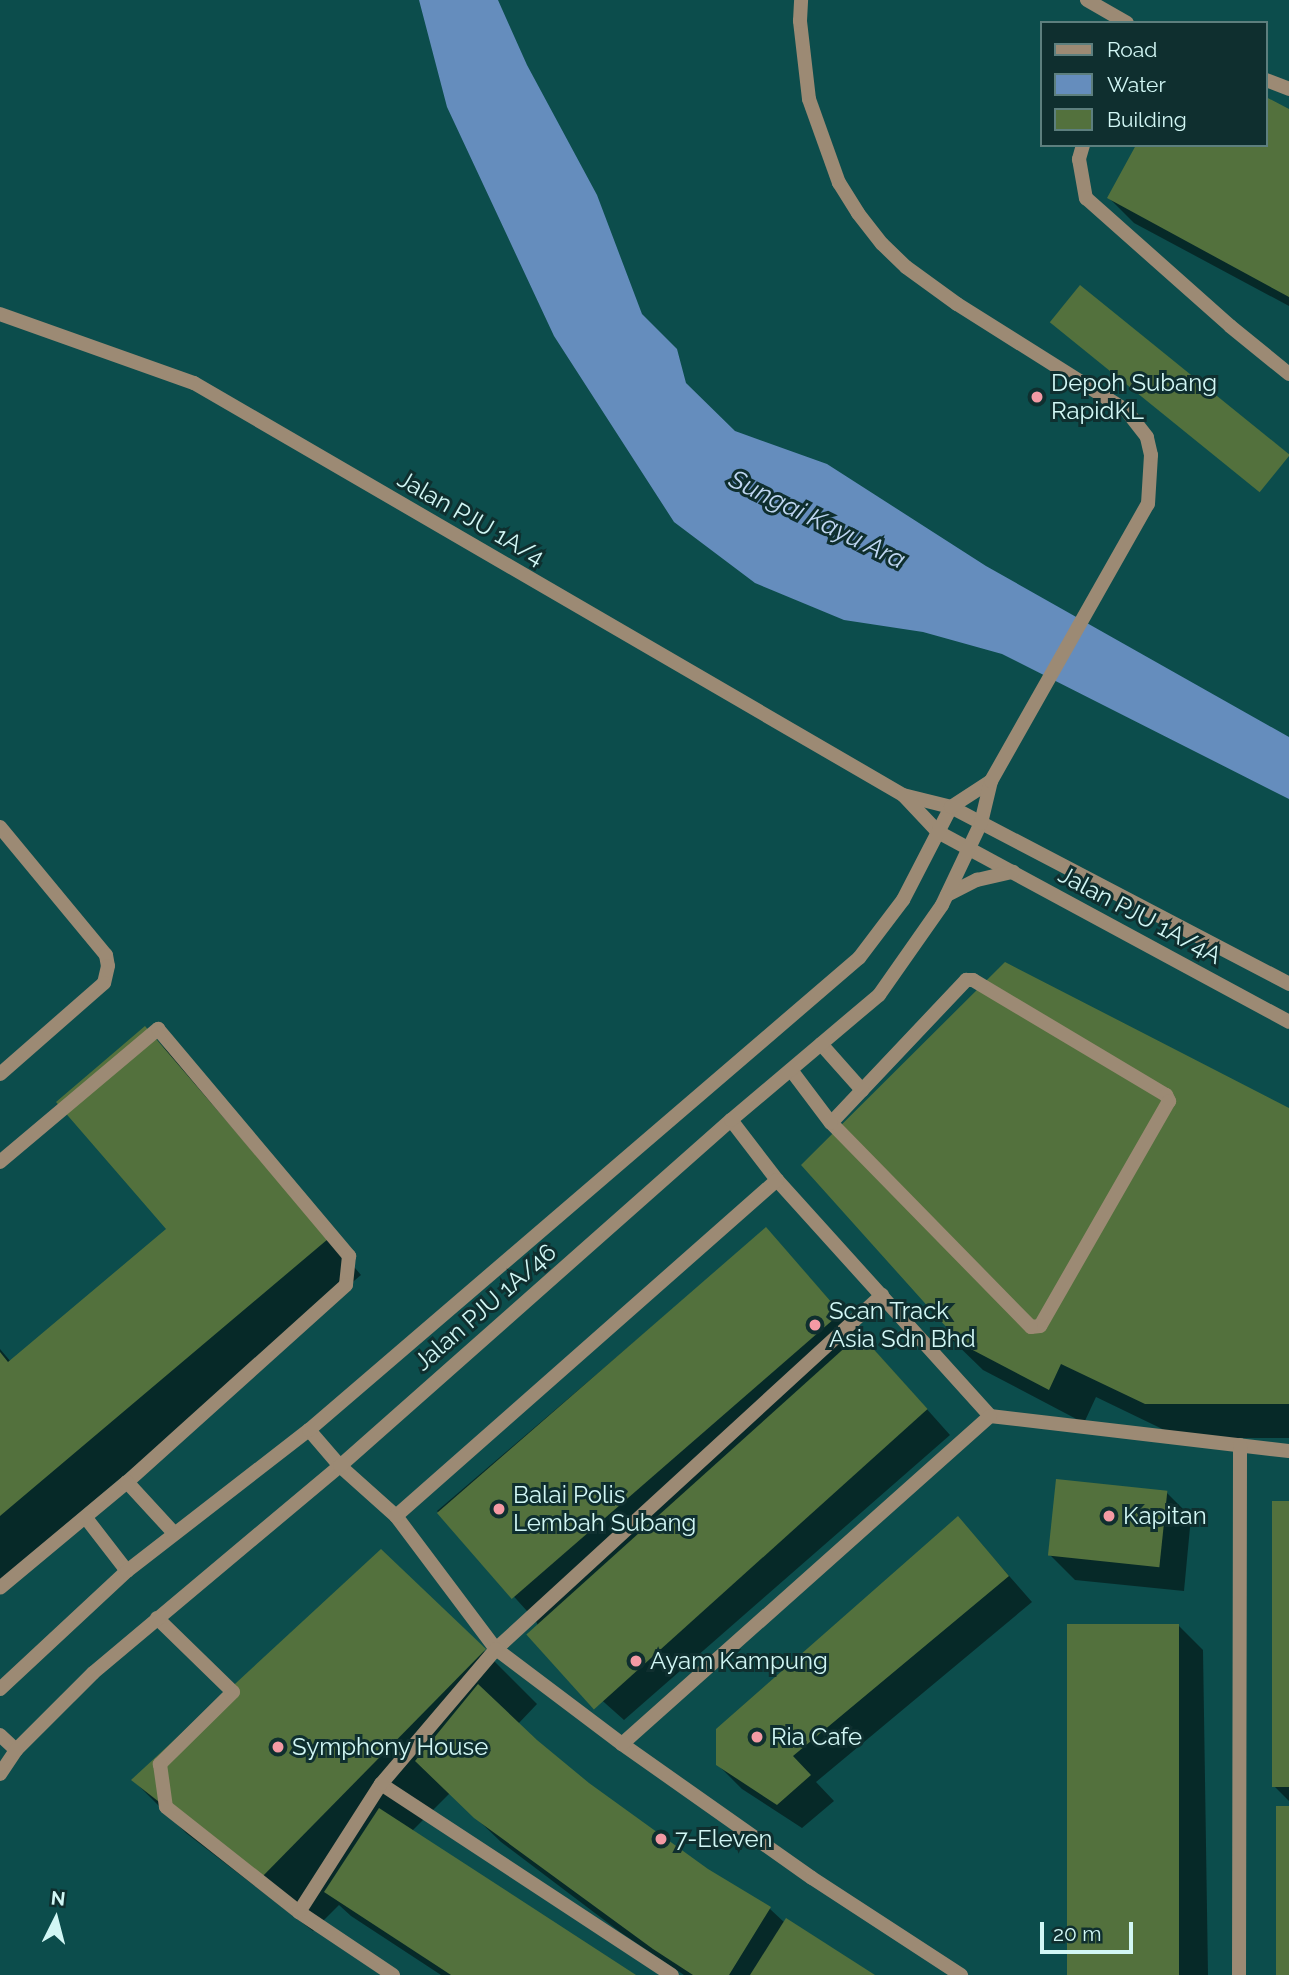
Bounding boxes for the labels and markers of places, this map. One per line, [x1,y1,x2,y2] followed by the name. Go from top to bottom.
[1051,369,1217,425] place label: Depoh Subang RapidKL
[1029,389,1045,405] marker: Depoh Subang RapidKL
[829,1297,976,1353] place label: Scan Track Asia Sdn Bhd
[807,1317,823,1333] marker: Scan Track Asia Sdn Bhd
[513,1481,696,1537] place label: Balai Polis Lembah Subang
[491,1501,507,1517] marker: Balai Polis Lembah Subang
[1123,1502,1207,1530] place label: Kapitan
[1101,1508,1117,1524] marker: Kapitan
[650,1647,828,1675] place label: Ayam Kampung
[628,1653,644,1669] marker: Ayam Kampung
[771,1723,862,1751] place label: Ria Cafe
[749,1729,765,1745] marker: Ria Cafe
[292,1733,489,1761] place label: Symphony House
[270,1739,286,1755] marker: Symphony House
[675,1825,773,1853] place label: 7-Eleven
[653,1831,669,1847] marker: 7-Eleven

